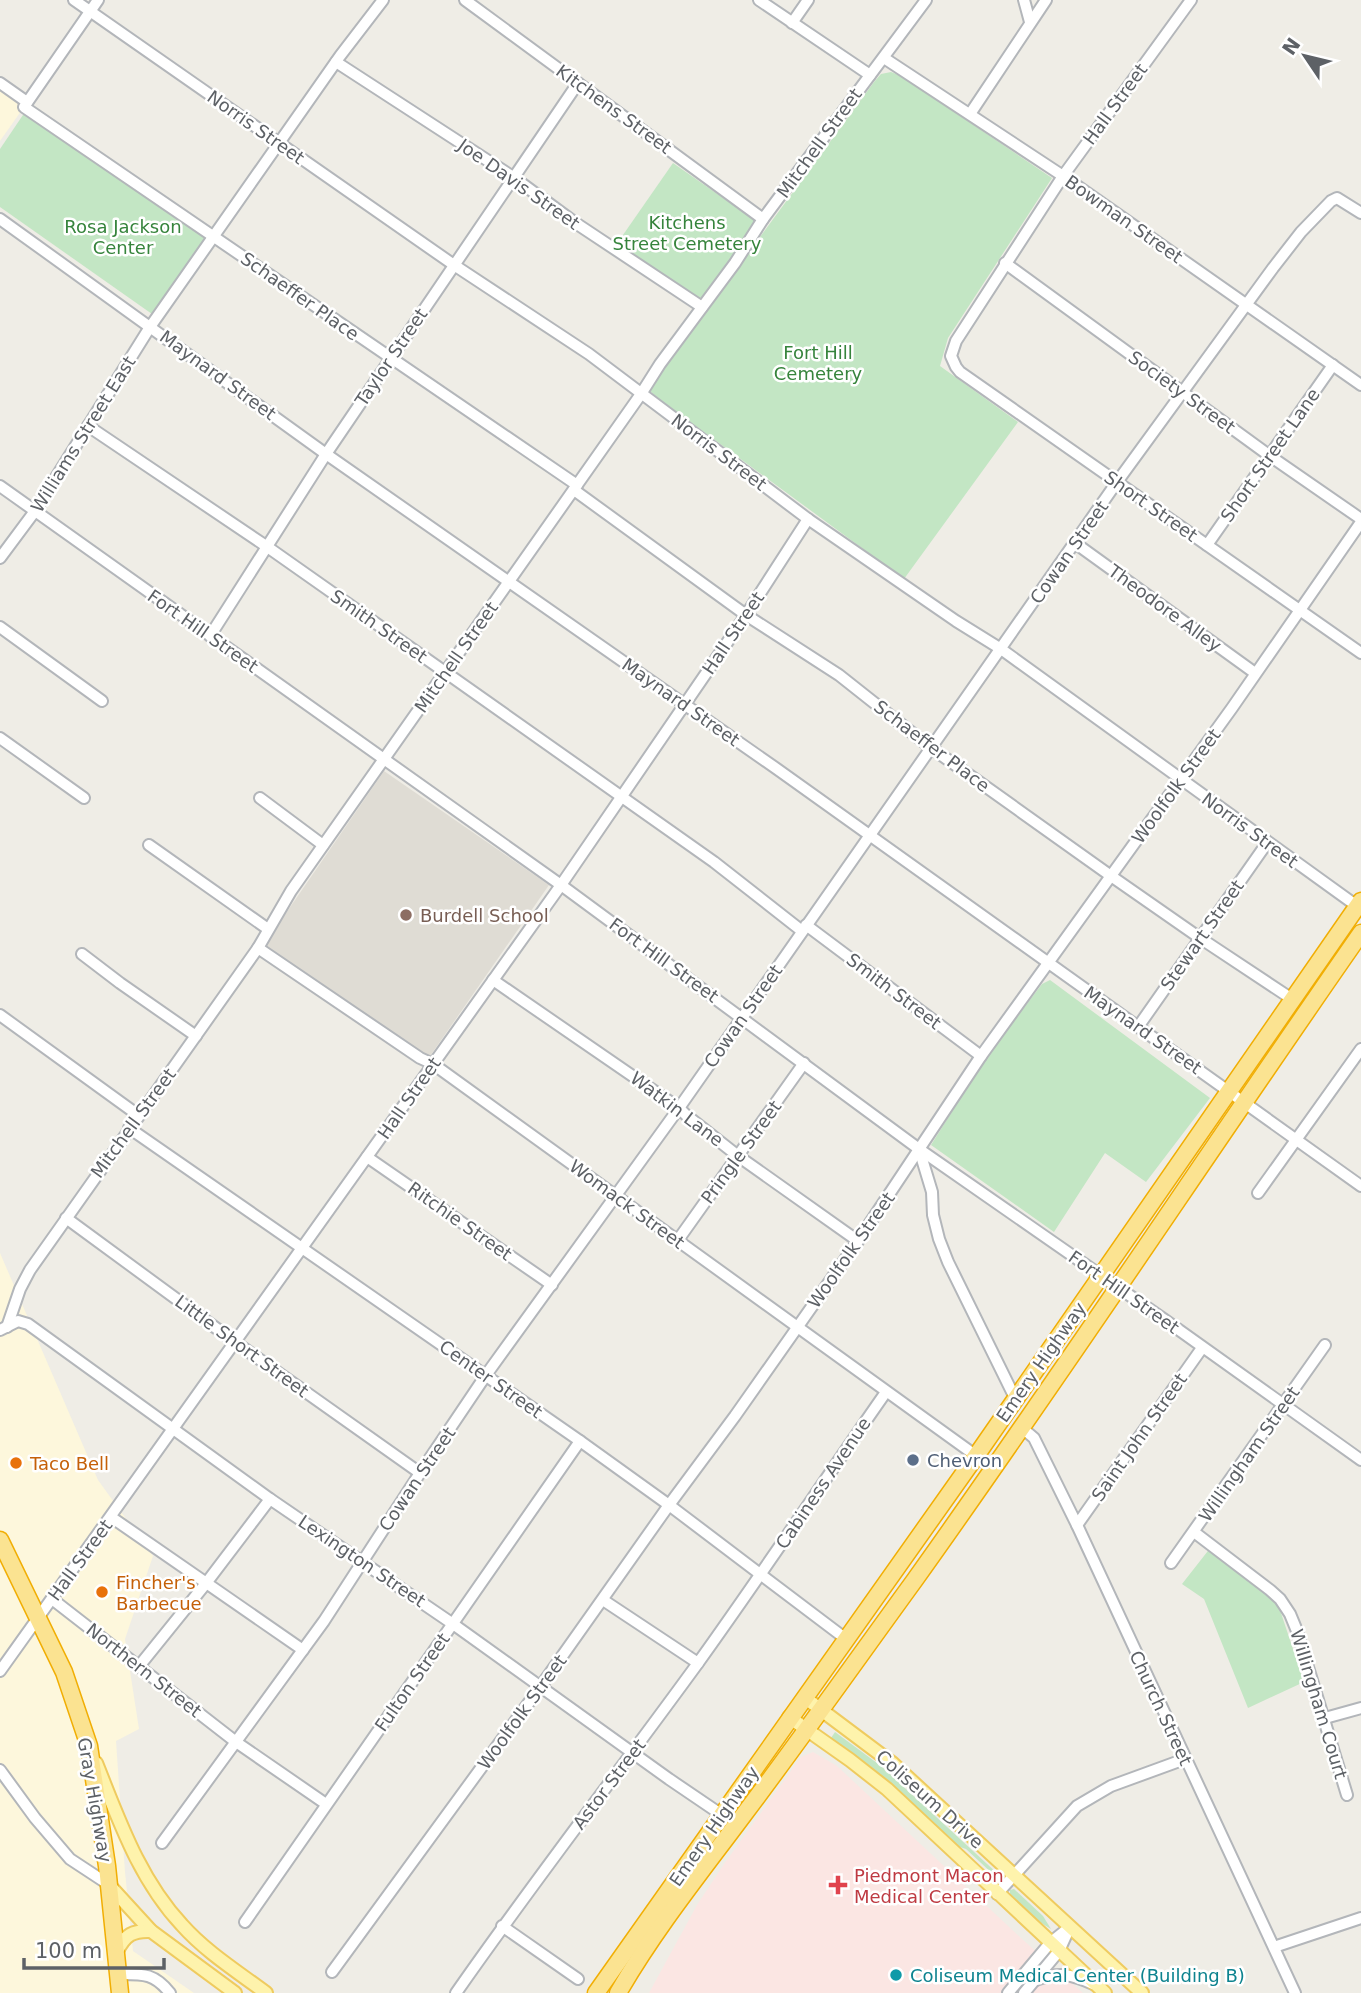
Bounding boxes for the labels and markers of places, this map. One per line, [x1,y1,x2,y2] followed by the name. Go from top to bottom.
[420,905,549,926] place label: Burdell School
[398,907,414,923] marker: Burdell School
[927,1450,1002,1471] place label: Chevron
[905,1452,921,1468] marker: Chevron
[29,1453,109,1474] place label: Taco Bell
[8,1455,24,1471] marker: Taco Bell
[116,1572,202,1614] place label: Fincher's Barbecue
[94,1584,110,1600] marker: Fincher's Barbecue
[854,1865,1004,1907] place label: Piedmont Macon Medical Center
[828,1875,848,1895] marker: Piedmont Macon Medical Center
[910,1965,1245,1986] place label: Coliseum Medical Center (Building B)
[888,1967,904,1983] marker: Coliseum Medical Center (Building B)

